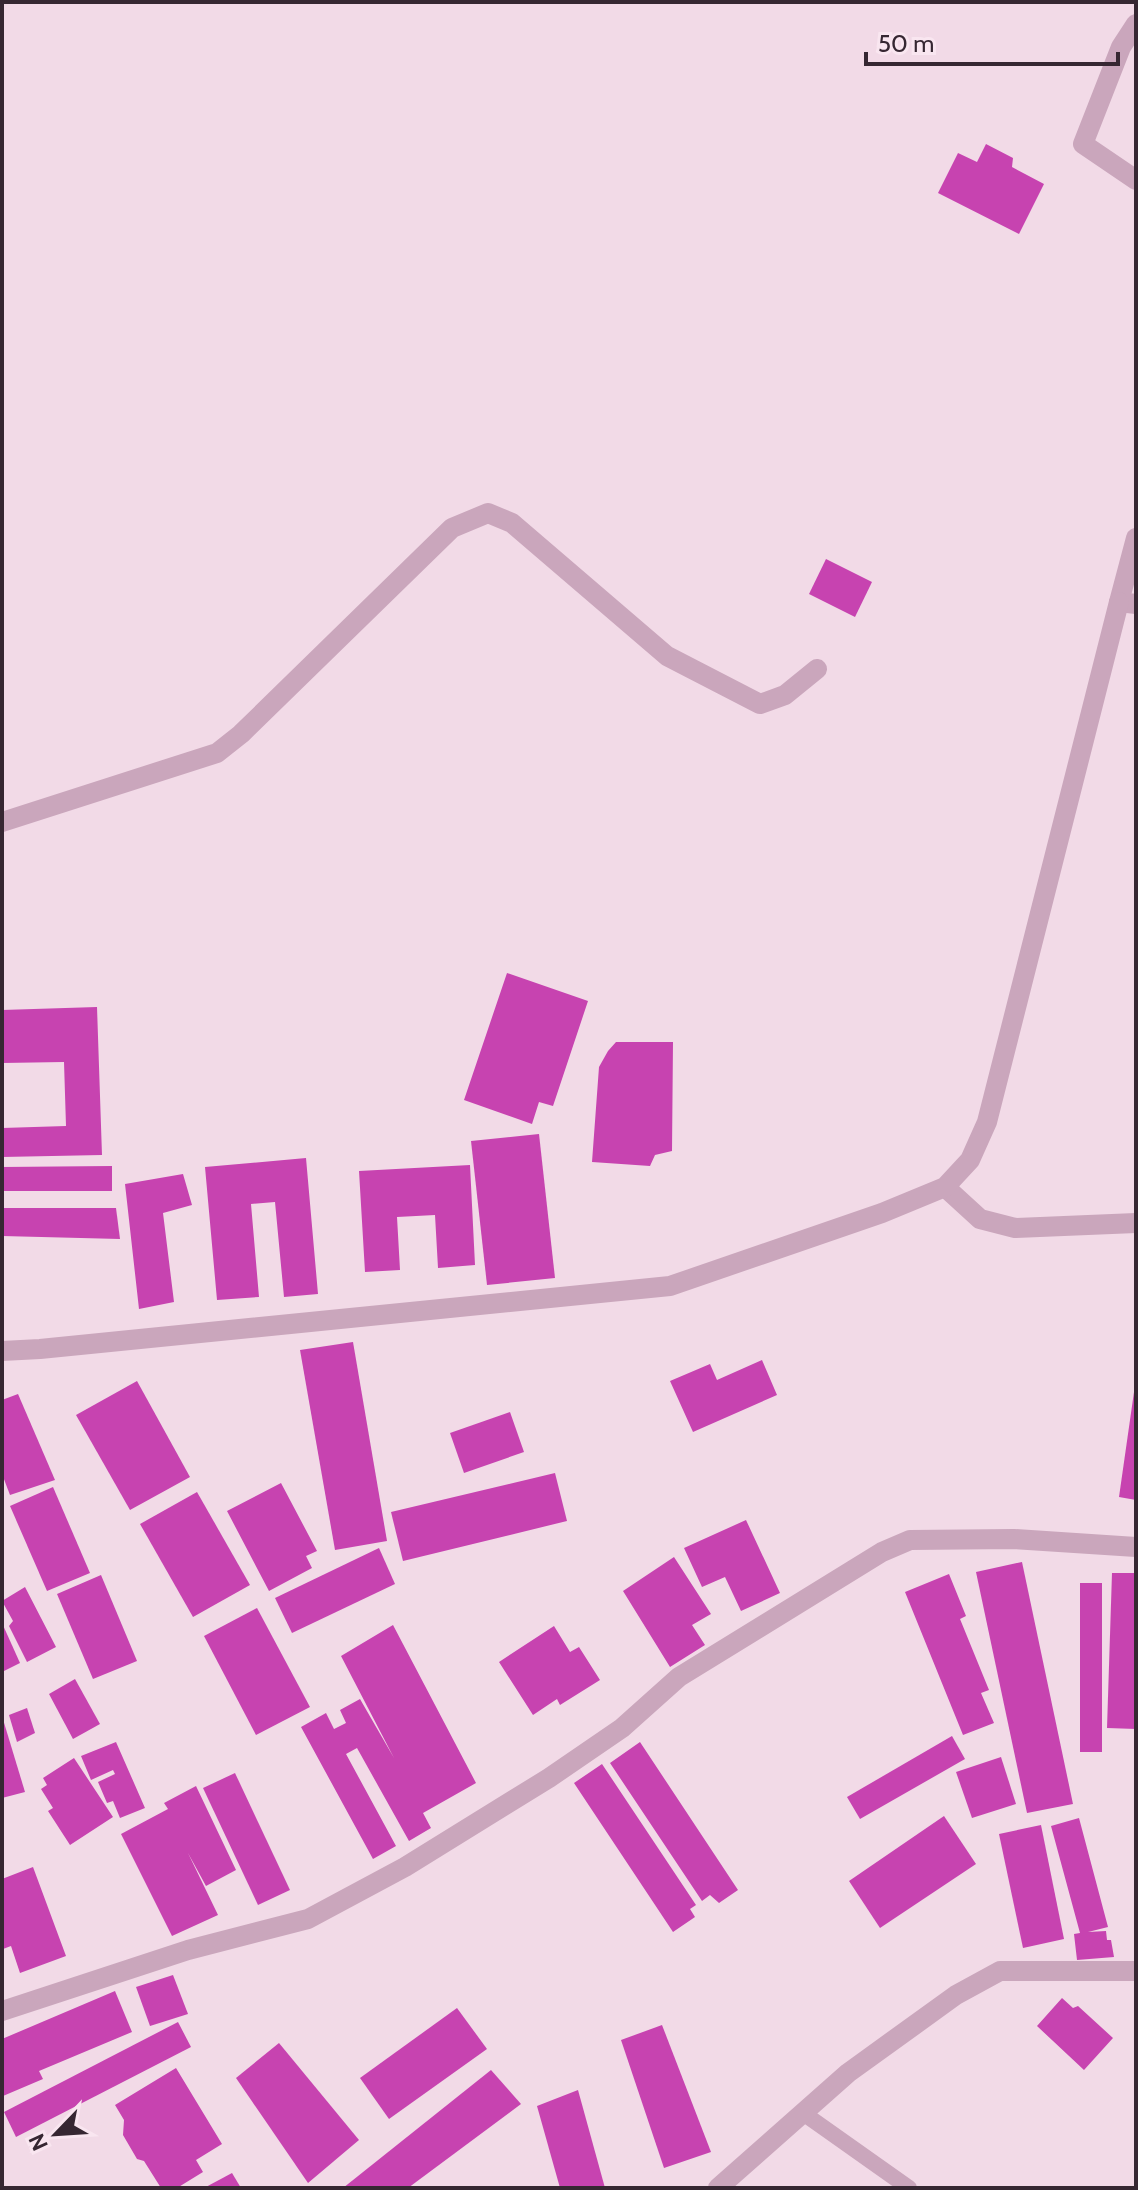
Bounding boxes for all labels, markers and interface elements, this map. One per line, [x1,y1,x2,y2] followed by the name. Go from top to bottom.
[866,16,1118,66] scale bar
[878,29,934,58] text: 50 m
[16,2094,96,2174] north arrow
[23,2129,54,2155] text: N

